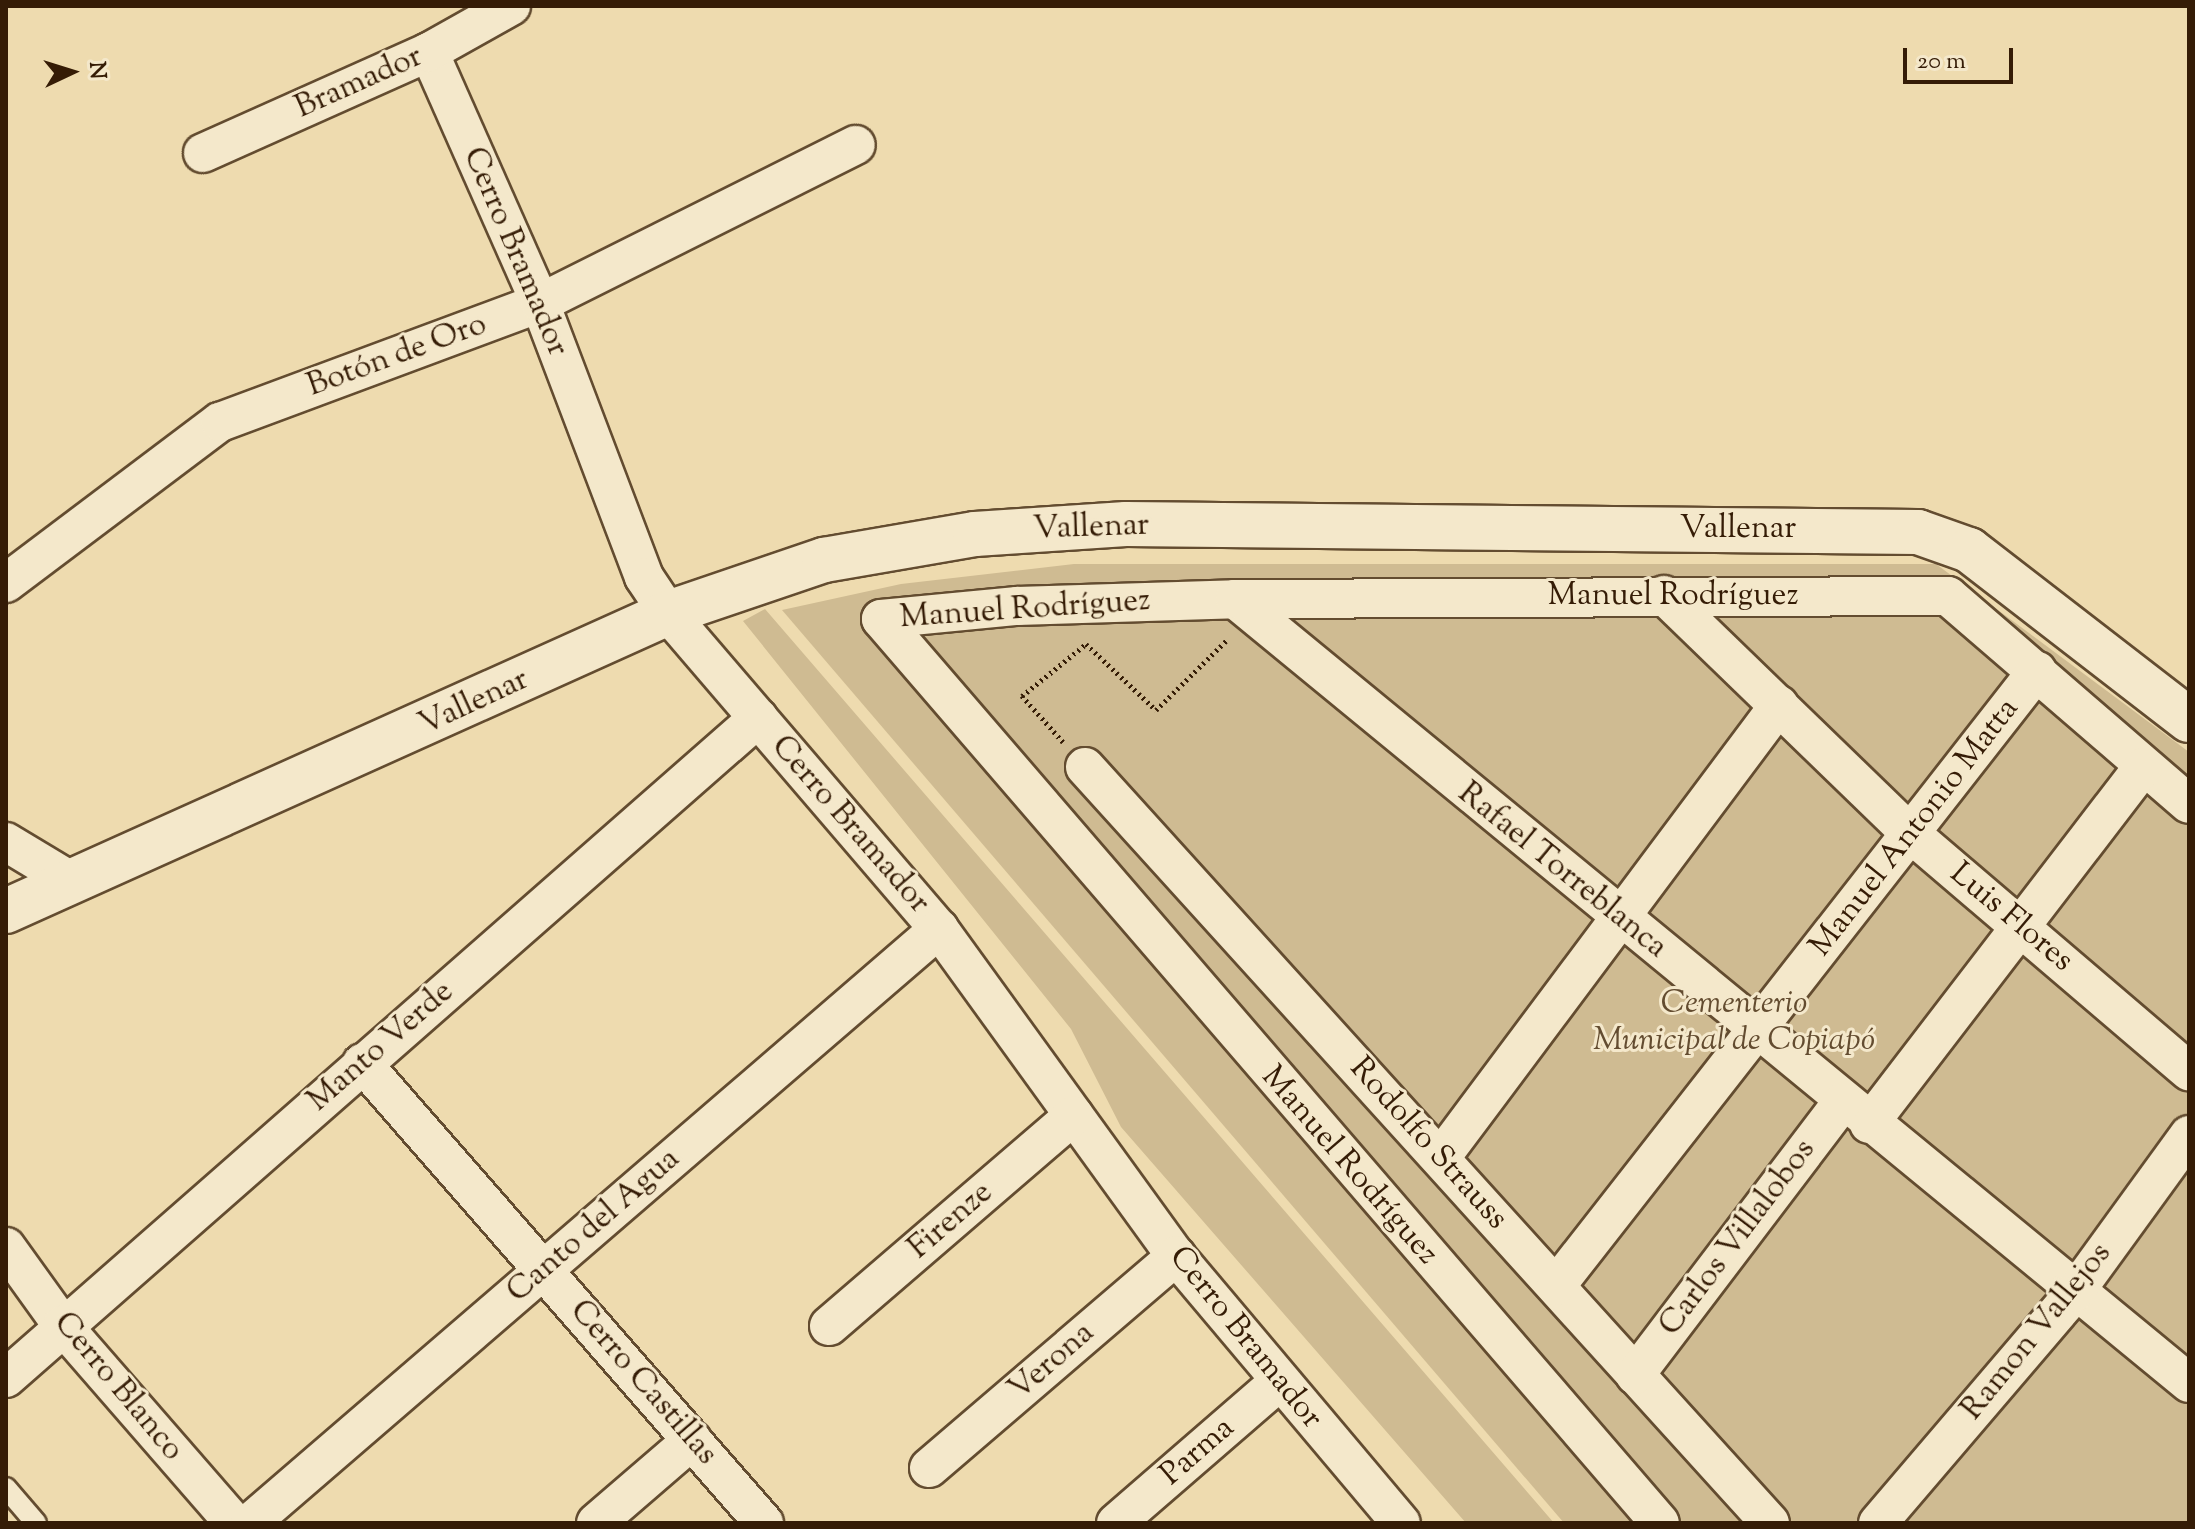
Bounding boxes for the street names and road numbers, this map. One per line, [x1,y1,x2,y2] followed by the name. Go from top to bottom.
[290,38,428,128] street label: Bramador
[454,142,576,362] street label: Cerro Bramador
[302,306,492,406] street label: Botón de Oro
[1032,507,1150,549] street label: Vallenar
[1680,510,1796,548] street label: Vallenar
[1548,577,1798,615] street label: Manuel Rodríguez
[898,582,1152,638] street label: Manuel Rodríguez
[413,661,535,745] street label: Vallenar
[1802,691,2028,965] street label: Manuel Antonio Matta
[762,728,938,922] street label: Cerro Bramador
[1450,775,1674,967] street label: Rafael Torreblanca
[1941,855,2081,981] street label: Luis Flores
[300,973,462,1121] street label: Manto Verde
[1341,1050,1515,1238] street label: Rodolfo Strauss
[1252,1059,1446,1273] street label: Manuel Rodríguez
[1652,1132,1824,1344] street label: Carlos Villalobos
[500,1141,688,1311] street label: Canto del Agua
[901,1174,1001,1268] street label: Firenze
[1954,1236,2120,1428] street label: Ramon Vallejos
[1160,1239,1330,1437] street label: Cerro Bramador
[561,1293,725,1473] street label: Cerro Castillas
[45,1305,191,1469] street label: Cerro Blanco
[1001,1314,1103,1410] street label: Verona
[1153,1410,1243,1494] street label: Parma

